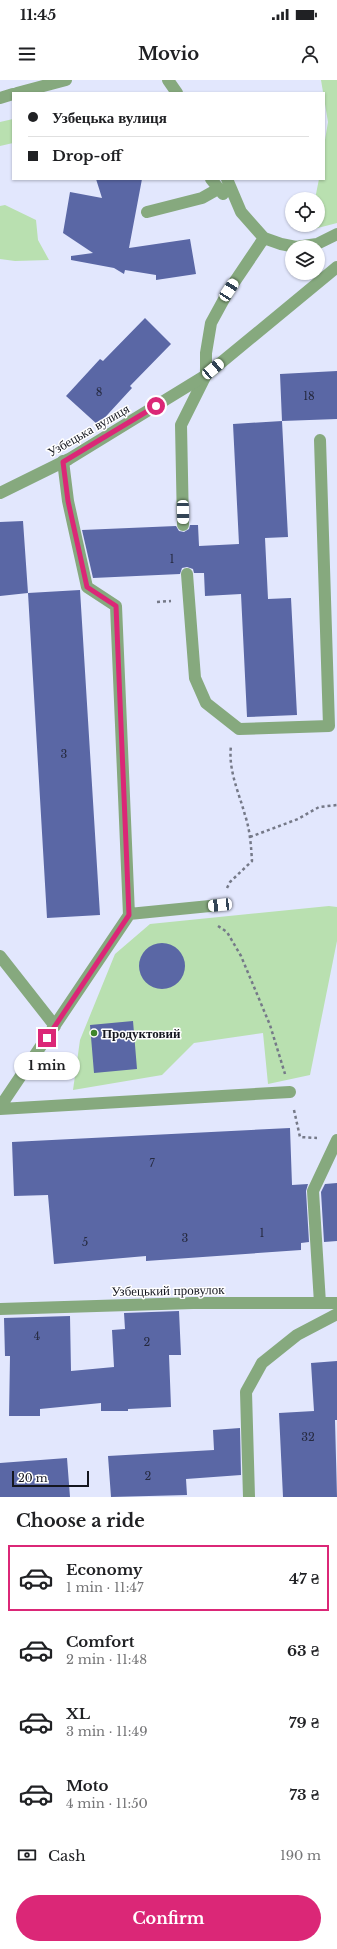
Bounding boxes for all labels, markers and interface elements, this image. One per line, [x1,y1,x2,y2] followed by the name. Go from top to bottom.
[20,5,56,24] text: 11:45
[16,43,38,65] icon: menu
[138,43,199,65] text: Movio
[299,43,321,65] icon: person
[52,108,167,127] text: Узбецька вулиця
[52,146,122,165] text: Drop-off
[285,192,325,280] map controls
[285,192,325,232] button: locate
[285,240,325,280] button: layers
[217,277,241,303] car
[200,357,226,381] car
[96,385,102,399] house number: 8
[303,389,315,403] house number: 18
[147,397,165,415] route start
[44,400,132,461] street label: Узбецька вулиця
[177,500,189,524] car
[170,552,175,566] house number: 1
[61,747,68,761] house number: 3
[207,898,233,912] car
[102,1025,181,1042] place label: Продуктовий
[89,1028,99,1038] marker: Продуктовий
[38,1029,56,1047] route end
[14,1052,80,1080] callout: 1 min
[28,1057,66,1074] text: 1 min
[149,1156,155,1170] house number: 7
[260,1226,265,1240] house number: 1
[182,1231,189,1245] house number: 3
[82,1235,88,1249] house number: 5
[111,1281,225,1300] street label: Узбецький провулок
[34,1329,40,1343] house number: 4
[144,1335,151,1349] house number: 2
[301,1430,315,1444] house number: 32
[12,1469,89,1488] scale bar
[145,1469,152,1483] house number: 2
[18,1471,48,1485] text: 20 m
[16,1510,145,1532] text: Choose a ride
[18,1560,54,1596] icon: car
[66,1560,143,1579] text: Economy
[289,1569,319,1588] text: 47 ₴
[66,1579,143,1596] text: 1 min · 11:47
[18,1632,54,1668] icon: car
[66,1632,134,1651] text: Comfort
[287,1641,319,1660] text: 63 ₴
[66,1651,147,1668] text: 2 min · 11:48
[18,1704,54,1740] icon: car
[66,1704,90,1723] text: XL
[289,1713,319,1732] text: 79 ₴
[66,1723,148,1740] text: 3 min · 11:49
[18,1776,54,1812] icon: car
[66,1776,108,1795] text: Moto
[289,1785,319,1804] text: 73 ₴
[66,1795,148,1812] text: 4 min · 11:50
[16,1844,38,1866] icon: cash
[48,1846,85,1865] text: Cash
[280,1847,321,1864] text: 190 m
[16,1895,321,1941] button: Confirm

